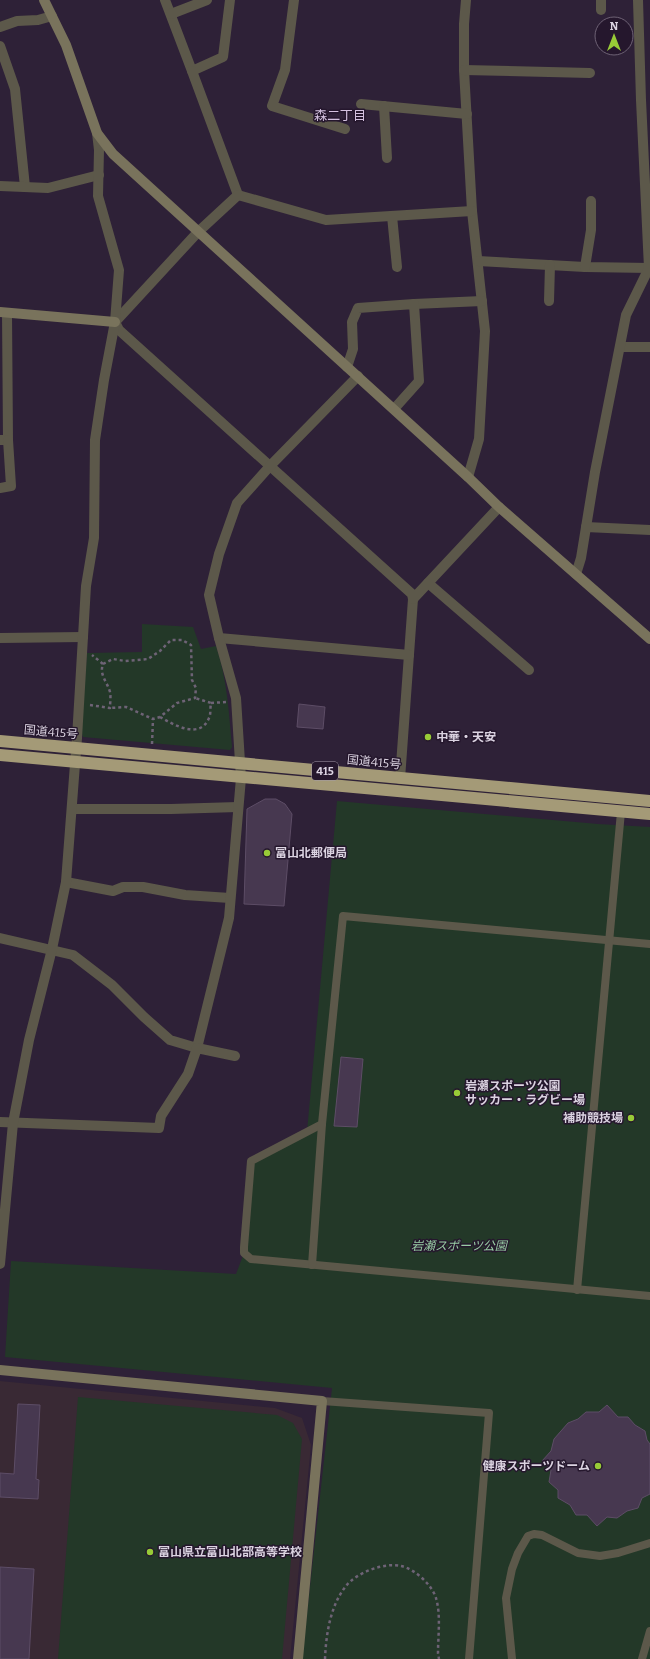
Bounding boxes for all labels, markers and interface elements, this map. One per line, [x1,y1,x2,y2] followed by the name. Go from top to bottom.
[594,16,634,56] north arrow
[610,20,619,33] text: N
[314,108,366,123] district label: 森二丁目
[23,723,79,741] street label: 国道415号
[436,730,496,744] place label: 中華・天安
[423,732,433,742] marker: 中華・天安
[346,752,402,772] street label: 国道415号
[312,762,338,780] road number: 415
[275,846,347,860] place label: 富山北郵便局
[262,848,272,858] marker: 富山北郵便局
[465,1079,585,1107] place label: 岩瀬スポーツ公園 サッカー・ラグビー場
[452,1088,462,1098] marker: 岩瀬スポーツ公園 サッカー・ラグビー場
[563,1111,623,1125] place label: 補助競技場
[626,1113,636,1123] marker: 補助競技場
[411,1239,509,1253] park label: 岩瀬スポーツ公園
[483,1459,590,1473] place label: 健康スポーツドーム
[593,1461,603,1471] marker: 健康スポーツドーム
[158,1545,302,1559] place label: 富山県立富山北部高等学校
[145,1547,155,1557] marker: 富山県立富山北部高等学校

